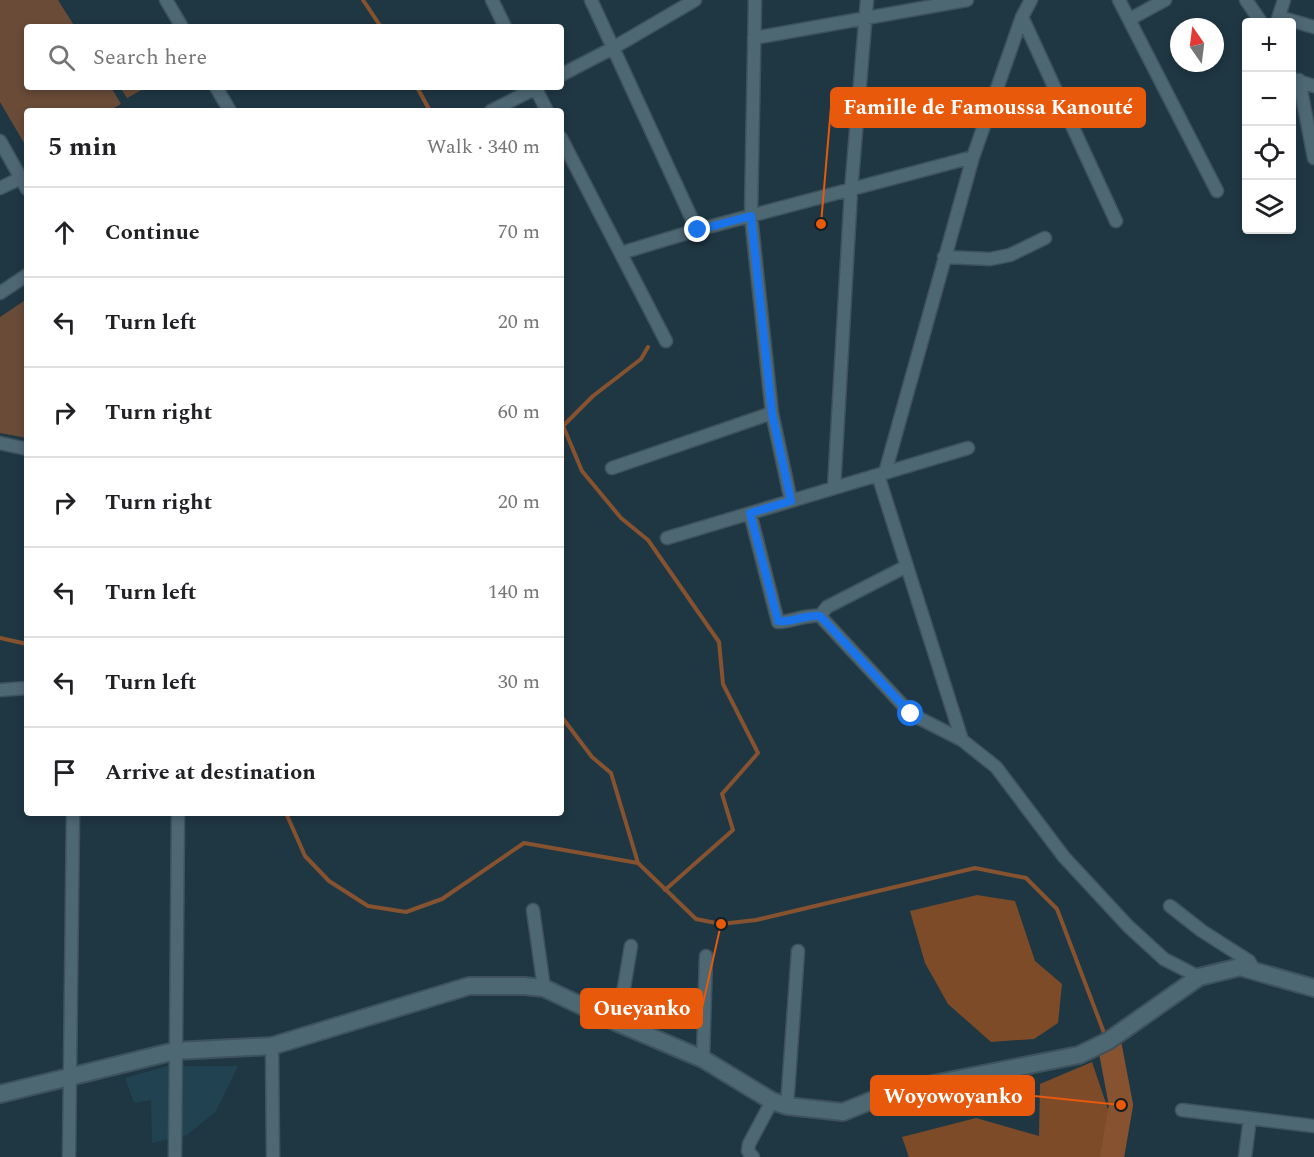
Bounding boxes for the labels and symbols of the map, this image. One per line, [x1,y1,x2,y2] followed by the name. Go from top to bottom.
[1170,18,1224,72] north arrow
[831,88,1145,127] callout: Famille de Famoussa Kanouté
[843,92,1133,124] text: Famille de Famoussa Kanouté
[684,216,710,242] route end
[897,700,923,726] route start
[581,989,702,1028] callout: Oueyanko
[593,993,691,1025] text: Oueyanko
[871,1076,1034,1115] callout: Woyowoyanko
[884,1081,1022,1113] text: Woyowoyanko

